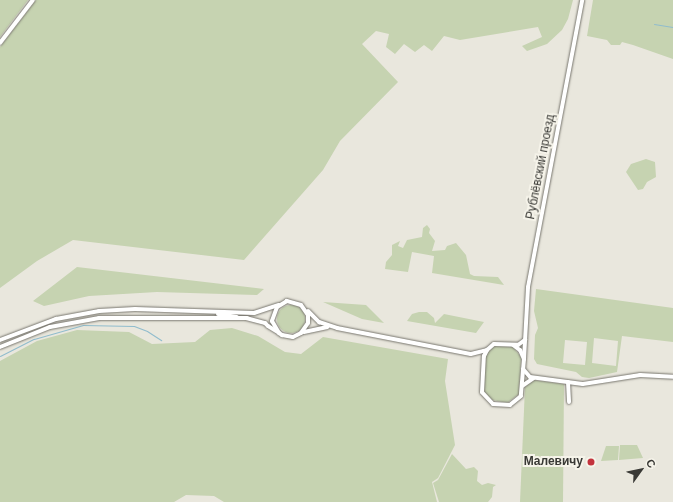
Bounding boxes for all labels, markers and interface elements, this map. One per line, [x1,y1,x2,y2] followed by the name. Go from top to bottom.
[524,113,558,221] street label: Рублёвский проезд
[621,450,661,490] north arrow
[524,455,583,469] place label: Малевичу
[643,456,659,471] text: С
[586,457,596,467] marker: Малевичу

